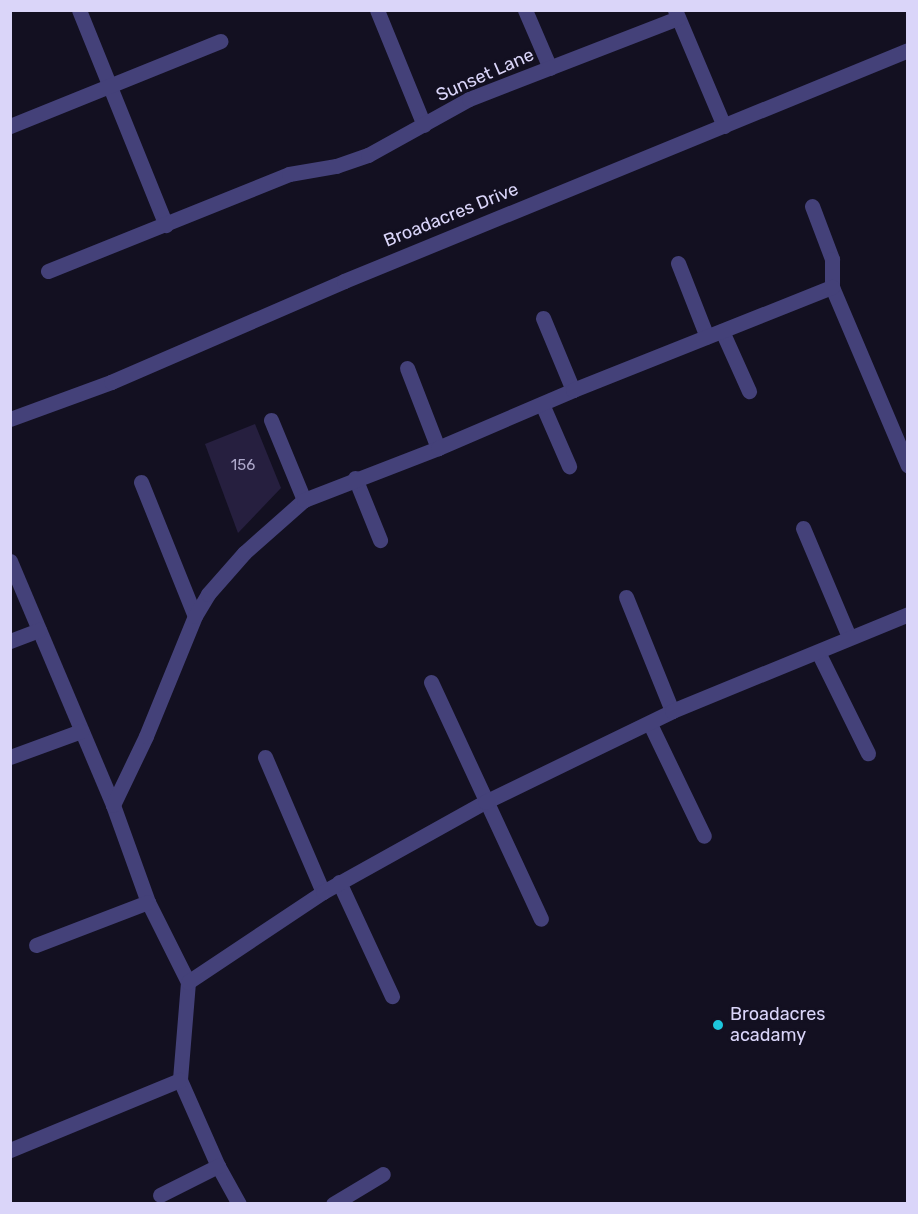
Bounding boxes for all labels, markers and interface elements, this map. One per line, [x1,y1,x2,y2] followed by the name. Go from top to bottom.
[433,44,537,106] street label: Sunset Lane
[381,178,521,252] street label: Broadacres Drive
[231,457,255,475] house number: 156
[730,1004,825,1046] place label: Broadacres acadamy
[711,1018,725,1032] marker: Broadacres acadamy

